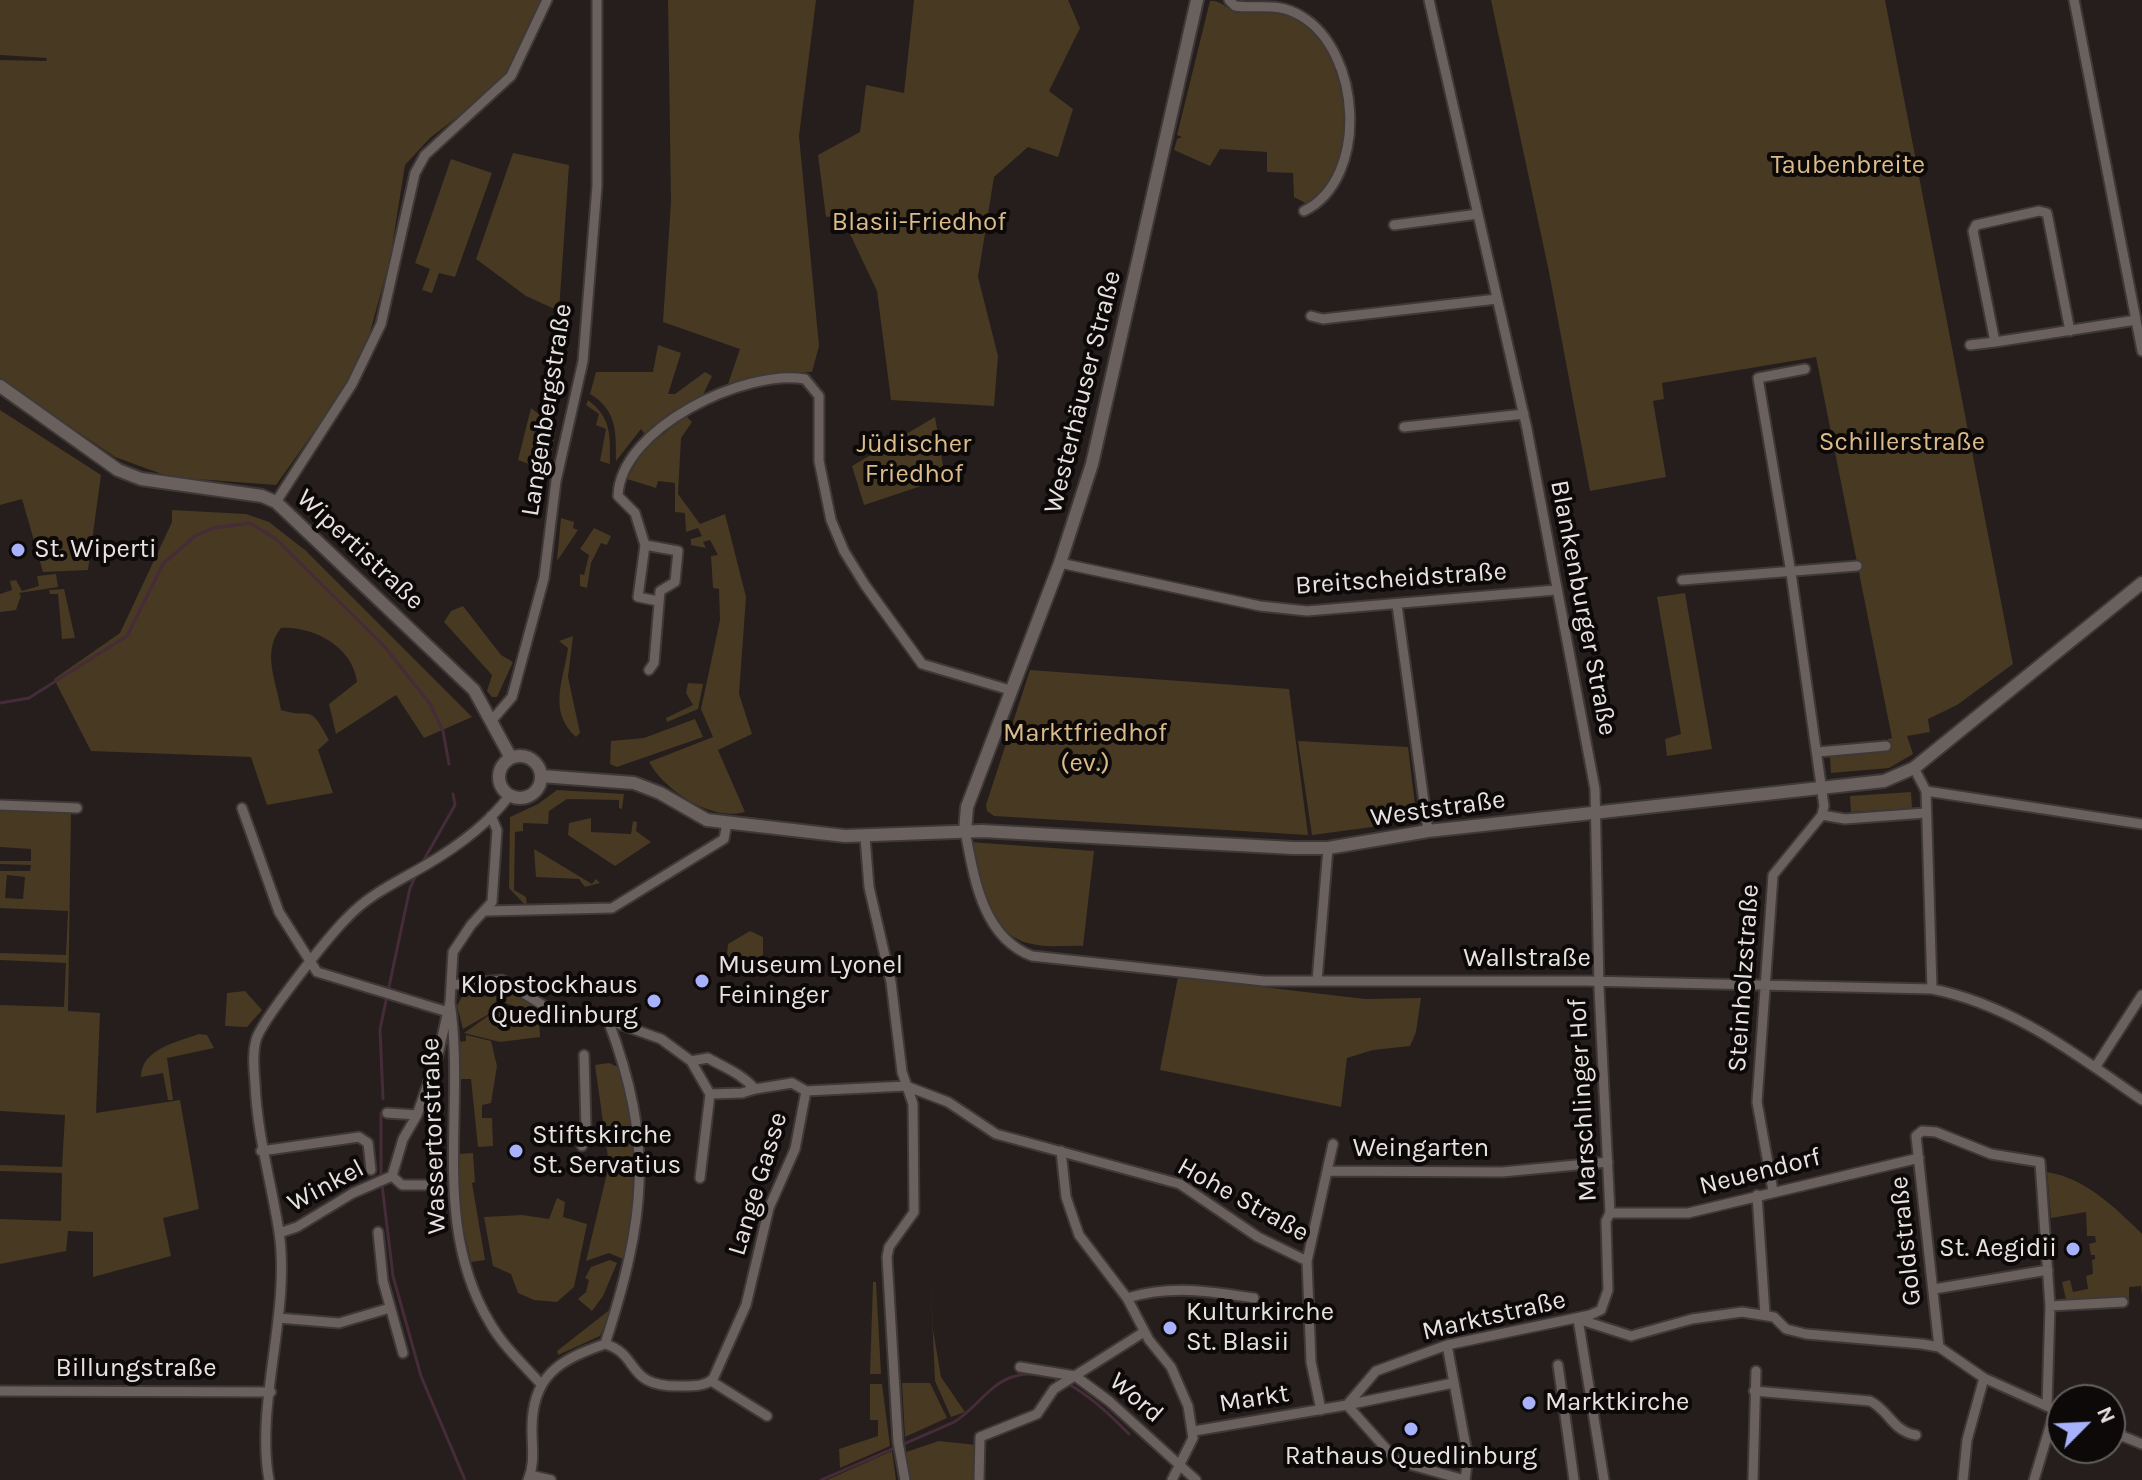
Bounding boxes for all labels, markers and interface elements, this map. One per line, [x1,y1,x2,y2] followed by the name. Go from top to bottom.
[1771,150,1925,182] park label: Taubenbreite
[832,207,1006,239] park label: Blasii-Friedhof
[1038,268,1128,516] street label: Westerhäuser Straße
[515,302,579,518] street label: Langenbergstraße
[1819,427,1985,459] park label: Schillerstraße
[857,429,971,490] park label: Jüdischer Friedhof
[1543,478,1623,738] street label: Blankenburger Straße
[290,483,430,617] street label: Wipertistraße
[34,534,157,566] place label: St. Wiperti
[9,541,27,559] marker: St. Wiperti
[1294,556,1508,602] street label: Breitscheidstraße
[1003,718,1167,780] park label: Marktfriedhof (ev.)
[1369,784,1507,834] street label: Weststraße
[1722,883,1766,1073] street label: Steinholzstraße
[1463,943,1591,975] street label: Wallstraße
[718,950,903,1012] place label: Museum Lyonel Feininger
[460,970,638,1032] place label: Klopstockhaus Quedlinburg
[693,972,711,990] marker: Museum Lyonel Feininger
[645,992,663,1010] marker: Klopstockhaus Quedlinburg
[1562,998,1604,1202] street label: Marschlinger Hof
[415,1037,453,1235] street label: Wassertorstraße
[721,1109,795,1259] street label: Lange Gasse
[532,1120,681,1182] place label: Stiftskirche St. Servatius
[1353,1133,1489,1165] street label: Weingarten
[507,1142,525,1160] marker: Stiftskirche St. Servatius
[1696,1142,1824,1202] street label: Neuendorf
[1172,1151,1314,1249] street label: Hohe Straße
[282,1153,370,1219] street label: Winkel
[1884,1175,1928,1307] street label: Goldstraße
[1939,1233,2057,1265] place label: St. Aegidii
[2064,1240,2082,1258] marker: St. Aegidii
[1419,1284,1569,1348] street label: Marktstraße
[1186,1297,1334,1358] place label: Kulturkirche St. Blasii
[1161,1319,1179,1337] marker: Kulturkirche St. Blasii
[55,1353,217,1385] street label: Billungstraße
[1103,1366,1169,1430] street label: Word
[1217,1378,1291,1420] street label: Markt
[2046,1384,2126,1464] north arrow
[1545,1387,1689,1419] place label: Marktkirche
[1520,1394,1538,1412] marker: Marktkirche
[2091,1403,2121,1428] text: N
[1402,1420,1420,1438] marker: Rathaus Quedlinburg
[1285,1441,1537,1473] place label: Rathaus Quedlinburg

